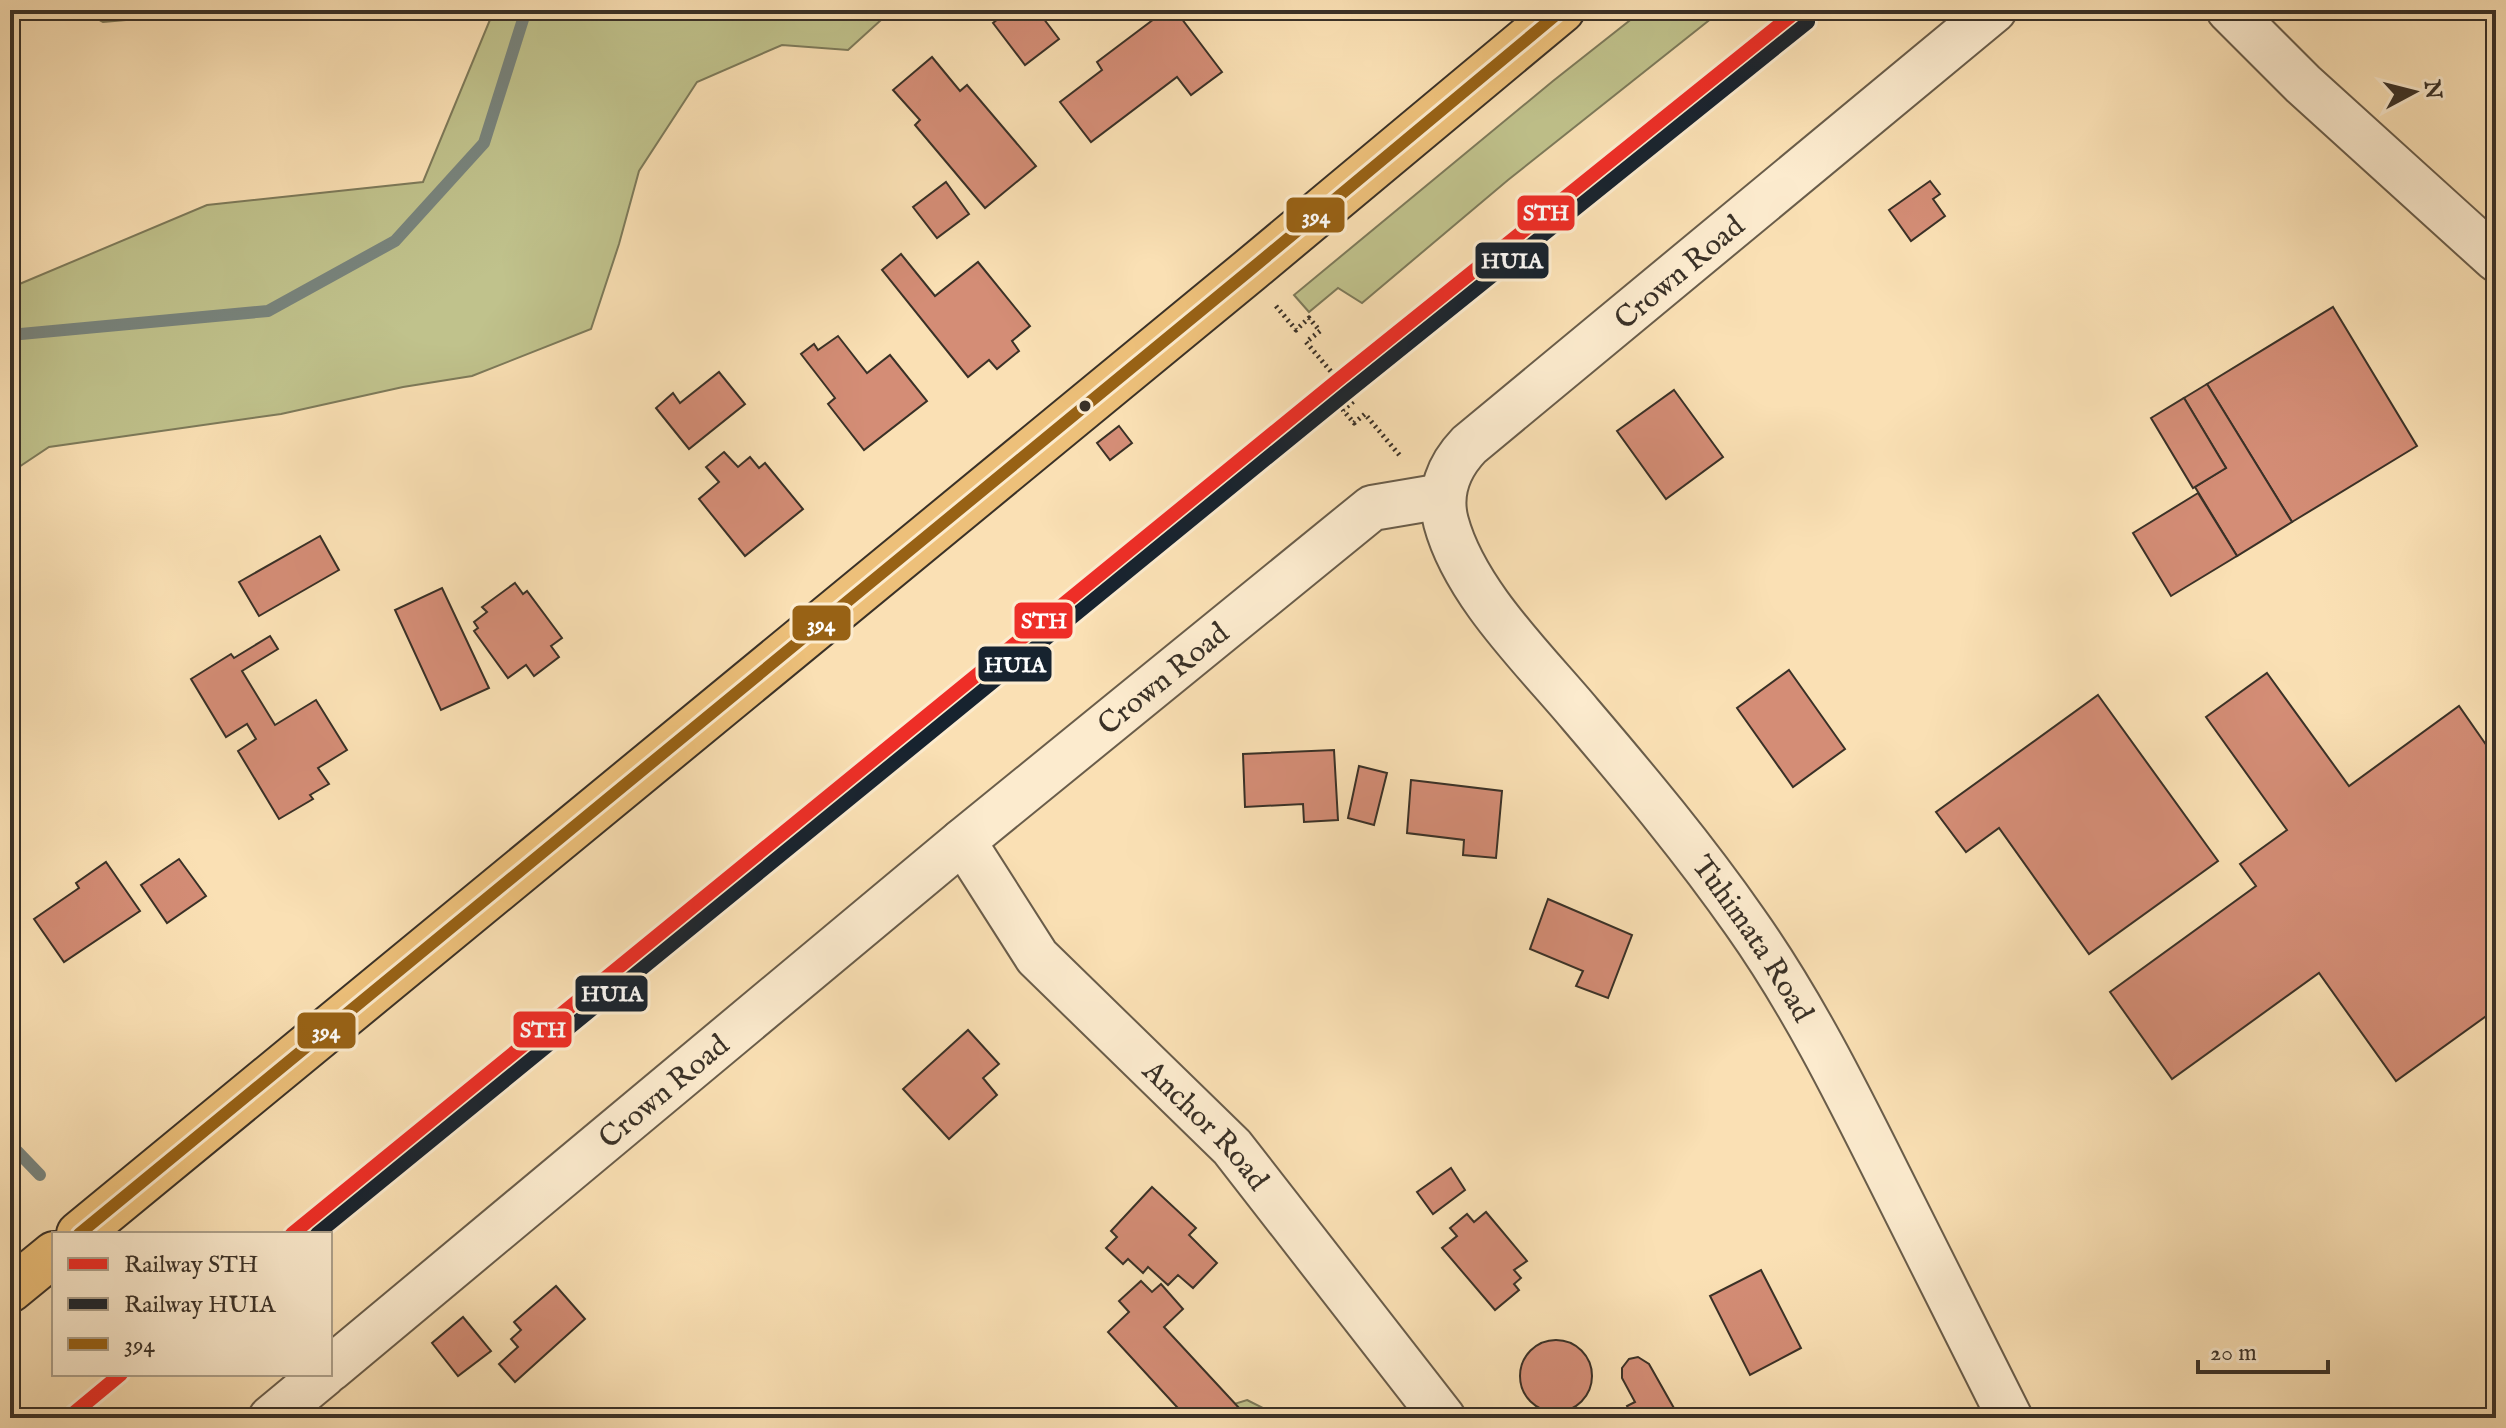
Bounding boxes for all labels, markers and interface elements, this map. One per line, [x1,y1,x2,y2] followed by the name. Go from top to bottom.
[2374,52,2454,132] north arrow
[2417,78,2447,101] text: N
[1516,194,1576,232] line badge: STH
[1285,196,1346,234] line badge: 394
[1523,200,1569,228] text: STH
[1302,203,1331,231] text: 394
[1607,207,1754,339] street label: Crown Road
[1474,241,1550,280] line badge: HUIA
[1481,248,1544,276] text: HUIA
[1077,398,1093,414] unlabelled marker
[1013,601,1074,640] line badge: STH
[791,604,852,642] line badge: 394
[1021,608,1067,636] text: STH
[807,611,836,639] text: 394
[1091,615,1238,745] street label: Crown Road
[977,645,1053,683] line badge: HUIA
[984,652,1047,680] text: HUIA
[1682,849,1821,1030] street label: Tuhimata Road
[574,974,649,1013] line badge: HUIA
[581,981,644,1009] text: HUIA
[512,1010,573,1049] line badge: STH
[296,1011,357,1050] line badge: 394
[520,1017,566,1045] text: STH
[312,1018,341,1046] text: 394
[592,1027,738,1158] street label: Crown Road
[1133,1052,1276,1200] street label: Anchor Road
[52,1232,332,1376] legend
[124,1250,258,1281] text: Railway STH
[124,1290,276,1321] text: Railway HUIA
[2198,1324,2328,1374] scale bar
[124,1330,155,1361] text: 394
[2210,1338,2257,1369] text: 20 m

